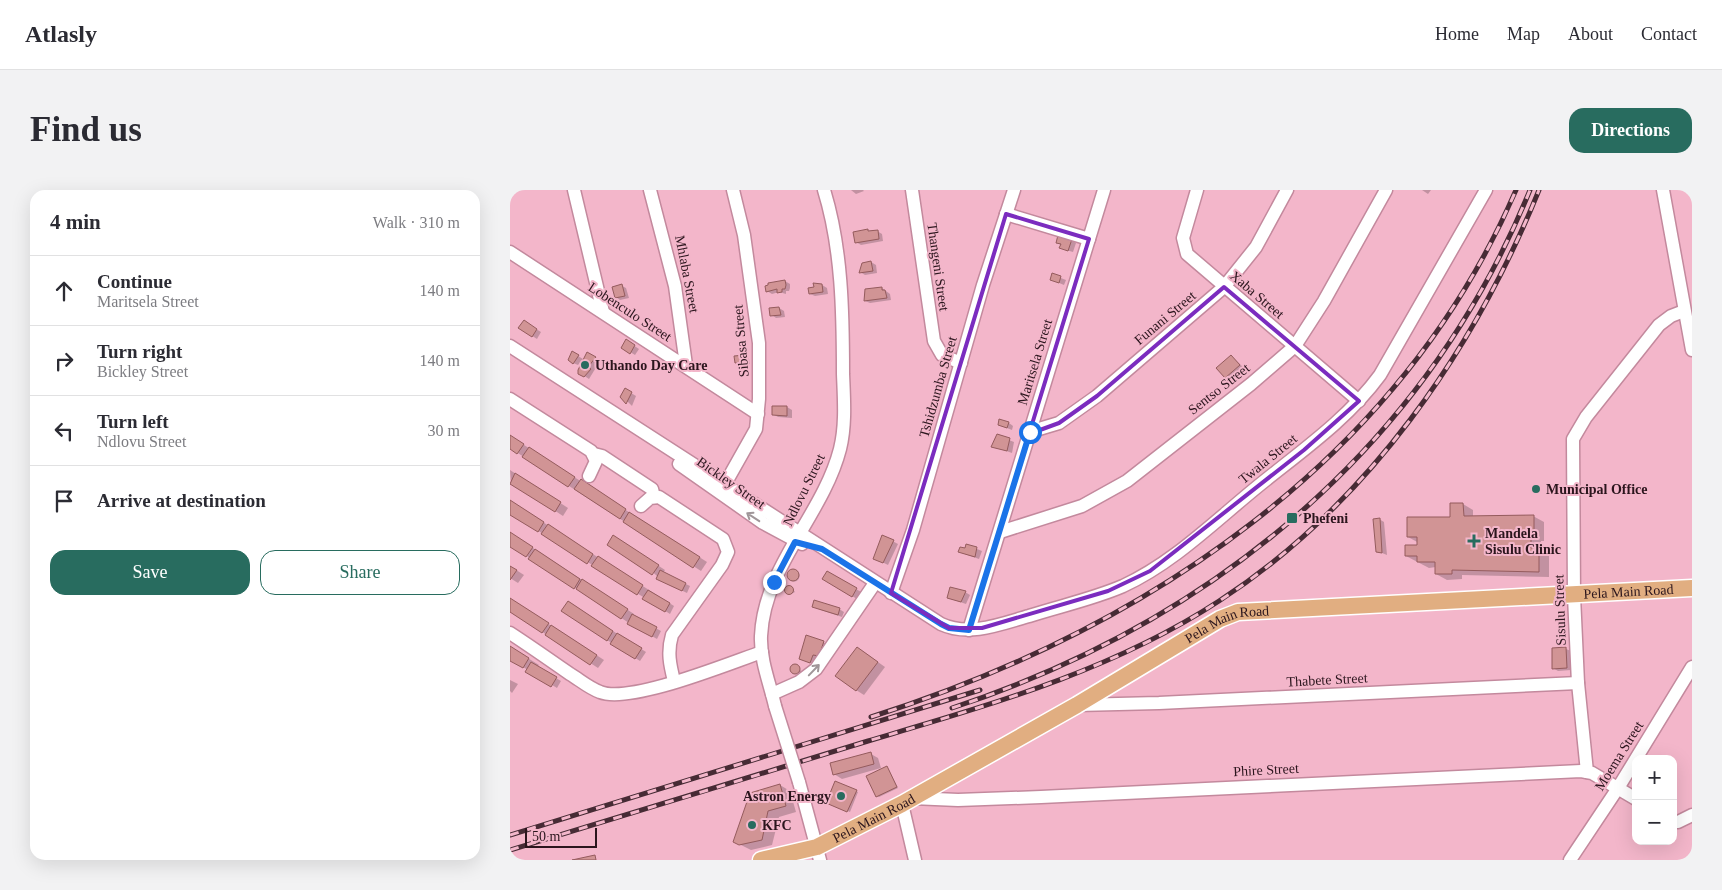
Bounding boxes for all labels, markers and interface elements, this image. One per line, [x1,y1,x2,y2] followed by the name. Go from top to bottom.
[25,21,97,47] text: Atlasly
[1435,24,1479,44] text: Home
[1507,24,1540,44] text: Map
[1568,24,1613,44] text: About
[1641,24,1697,44] text: Contact
[1569,108,1692,153] button: Directions
[30,110,142,149] text: Find us
[50,210,101,234] text: 4 min
[373,214,460,231] text: Walk · 310 m
[924,222,952,312] street label: Thangeni Street
[672,234,702,314] street label: Mhlaba Street
[1227,268,1287,322] street label: Xaba Street
[97,271,172,292] text: Continue
[50,277,78,305] icon: ahead
[586,280,674,344] street label: Lobenculo Street
[420,282,460,299] text: 140 m
[1131,288,1199,348] street label: Funani Street
[97,293,199,310] text: Maritsela Street
[730,304,752,378] street label: Sibasa Street
[1015,317,1055,407] street label: Maritsela Street
[916,335,960,439] street label: Tshidzumba Street
[97,341,182,362] text: Turn right
[50,347,78,375] icon: right
[420,352,460,369] text: 140 m
[595,358,708,373] place label: Uthando Day Care
[579,359,591,371] marker: Uthando Day Care
[1185,360,1253,418] street label: Sentso Street
[97,363,188,380] text: Bickley Street
[97,411,169,432] text: Turn left
[50,417,78,445] icon: left
[1019,421,1042,444] route start
[428,422,460,439] text: 30 m
[1236,431,1300,487] street label: Twala Street
[97,433,186,450] text: Ndlovu Street
[780,451,828,528] street label: Ndlovu Street
[694,454,768,512] street label: Bickley Street
[1546,482,1648,497] place label: Municipal Office
[1530,483,1542,495] marker: Municipal Office
[50,487,78,515] icon: arrive
[97,490,266,511] text: Arrive at destination
[1285,511,1299,525] marker: Phefeni
[1303,511,1348,526] place label: Phefeni
[746,512,760,522] one-way arrow
[1485,526,1561,557] place label: Mandela Sisulu Clinic
[1467,534,1481,548] marker: Mandela Sisulu Clinic
[50,550,250,595] button: Save
[260,550,460,595] button: Share
[763,571,786,594] route end
[1551,574,1569,646] street label: Sisulu Street
[1583,581,1674,601] street label: Pela Main Road
[1182,603,1269,646] street label: Pela Main Road
[808,664,820,676] one-way arrow
[1286,670,1368,690] street label: Thabete Street
[1592,718,1646,793] street label: Moema Street
[1632,755,1677,845] map controls
[1632,755,1677,800] button: +
[1233,761,1299,779] street label: Phire Street
[743,789,831,804] place label: Astron Energy
[835,790,847,802] marker: Astron Energy
[830,791,917,845] street label: Pela Main Road
[1632,800,1677,845] button: −
[762,818,792,833] place label: KFC
[746,819,758,831] marker: KFC
[525,825,598,848] scale bar
[532,829,560,844] text: 50 m

